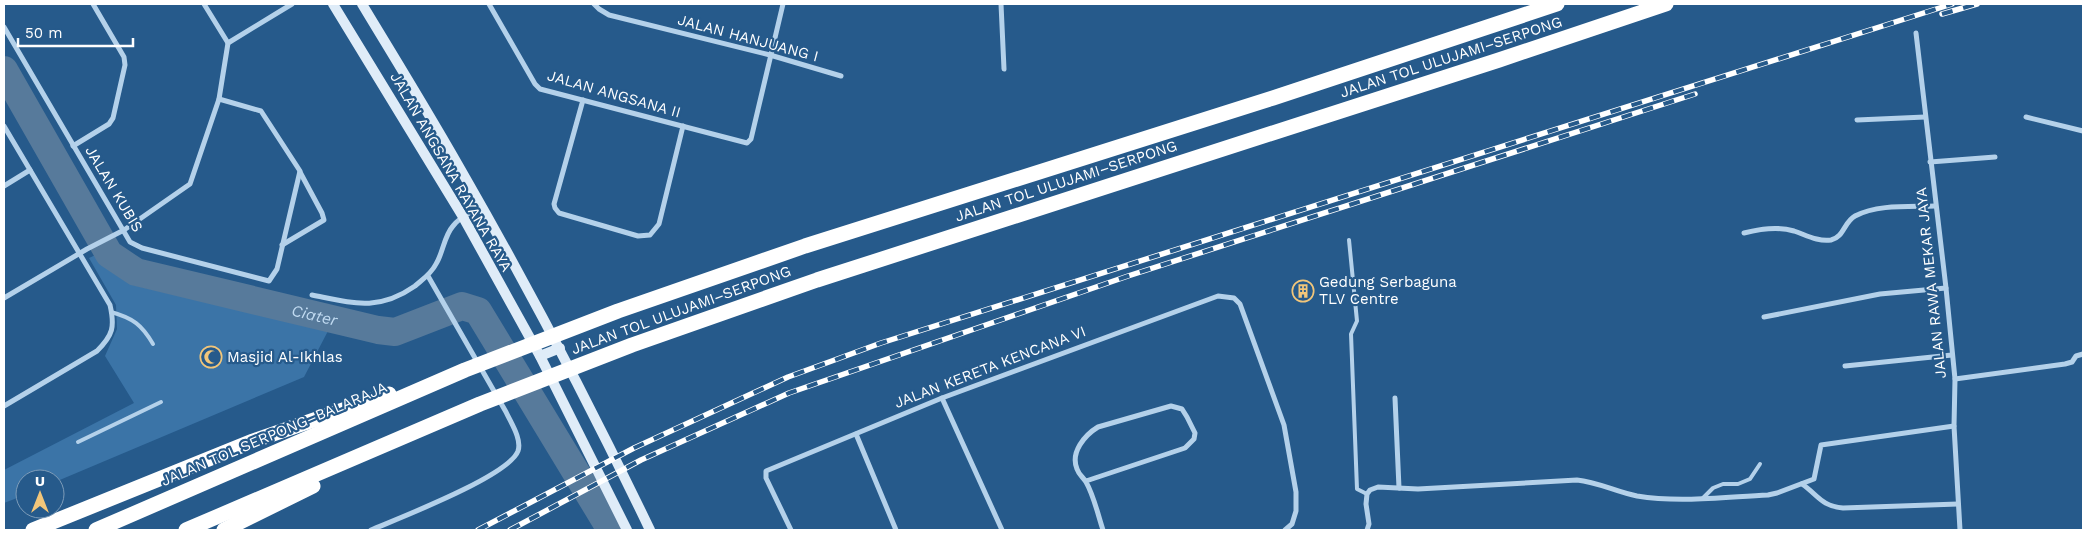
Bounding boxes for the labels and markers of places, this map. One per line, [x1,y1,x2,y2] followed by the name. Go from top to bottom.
[1319,273,1457,308] place label: Gedung Serbaguna TLV Centre
[1291,279,1315,303] building icon: Gedung Serbaguna TLV Centre
[199,345,223,369] mosque icon: Masjid Al-Ikhlas
[227,348,343,366] place label: Masjid Al-Ikhlas

